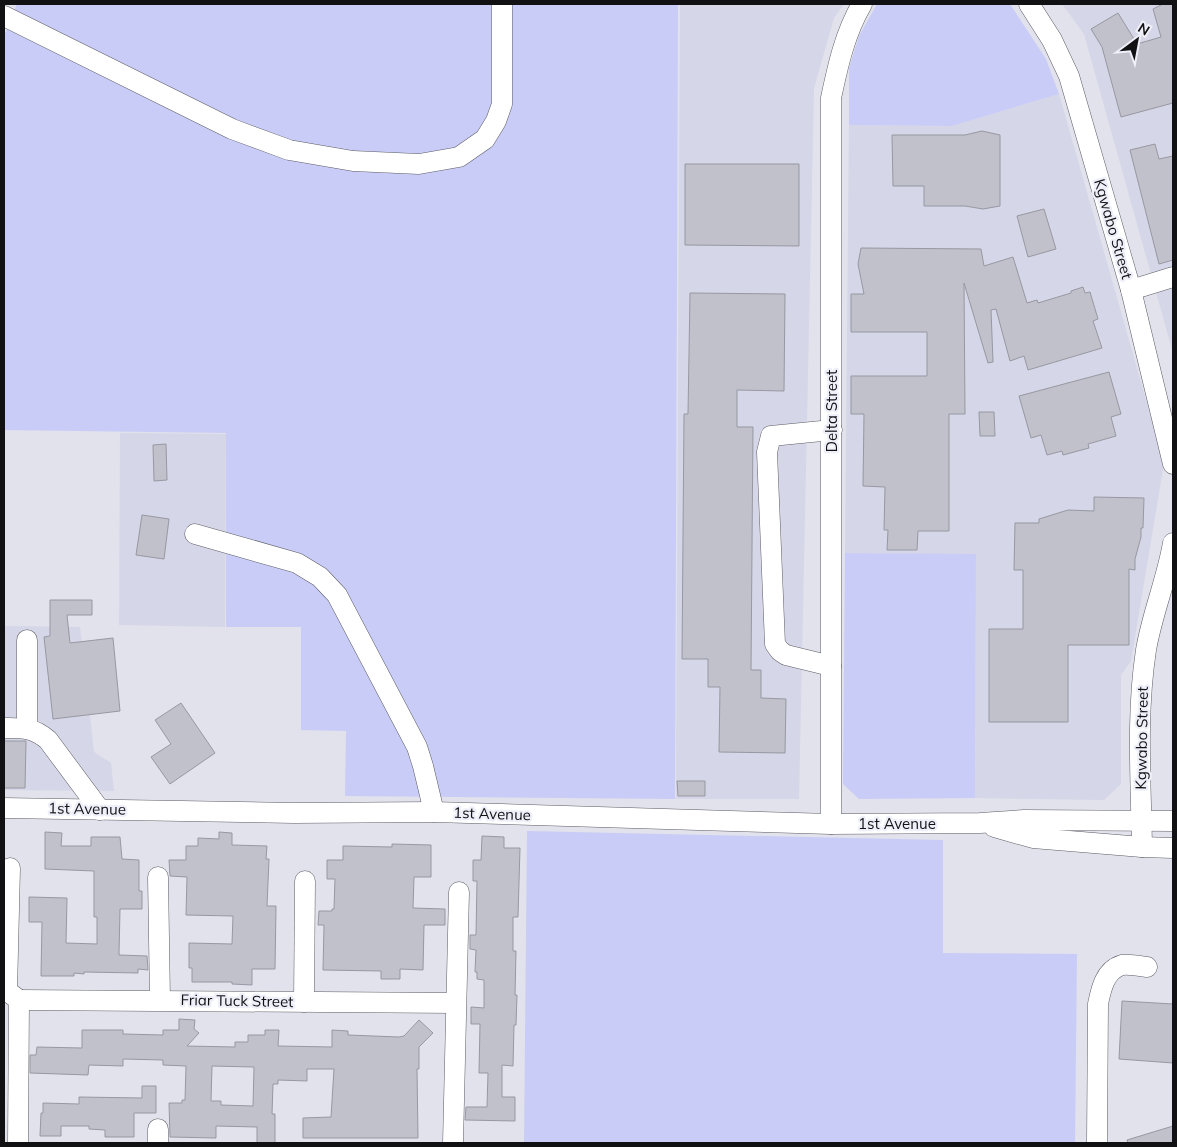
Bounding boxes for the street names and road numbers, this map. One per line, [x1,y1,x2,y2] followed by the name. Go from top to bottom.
[1090,177,1137,281] street label: Kgwabo Street
[822,370,841,452] street label: Delta Street
[1131,686,1152,790] street label: Kgwabo Street
[48,798,126,819] street label: 1st Avenue
[453,803,531,824] street label: 1st Avenue
[858,814,936,833] street label: 1st Avenue
[180,990,294,1011] street label: Friar Tuck Street

